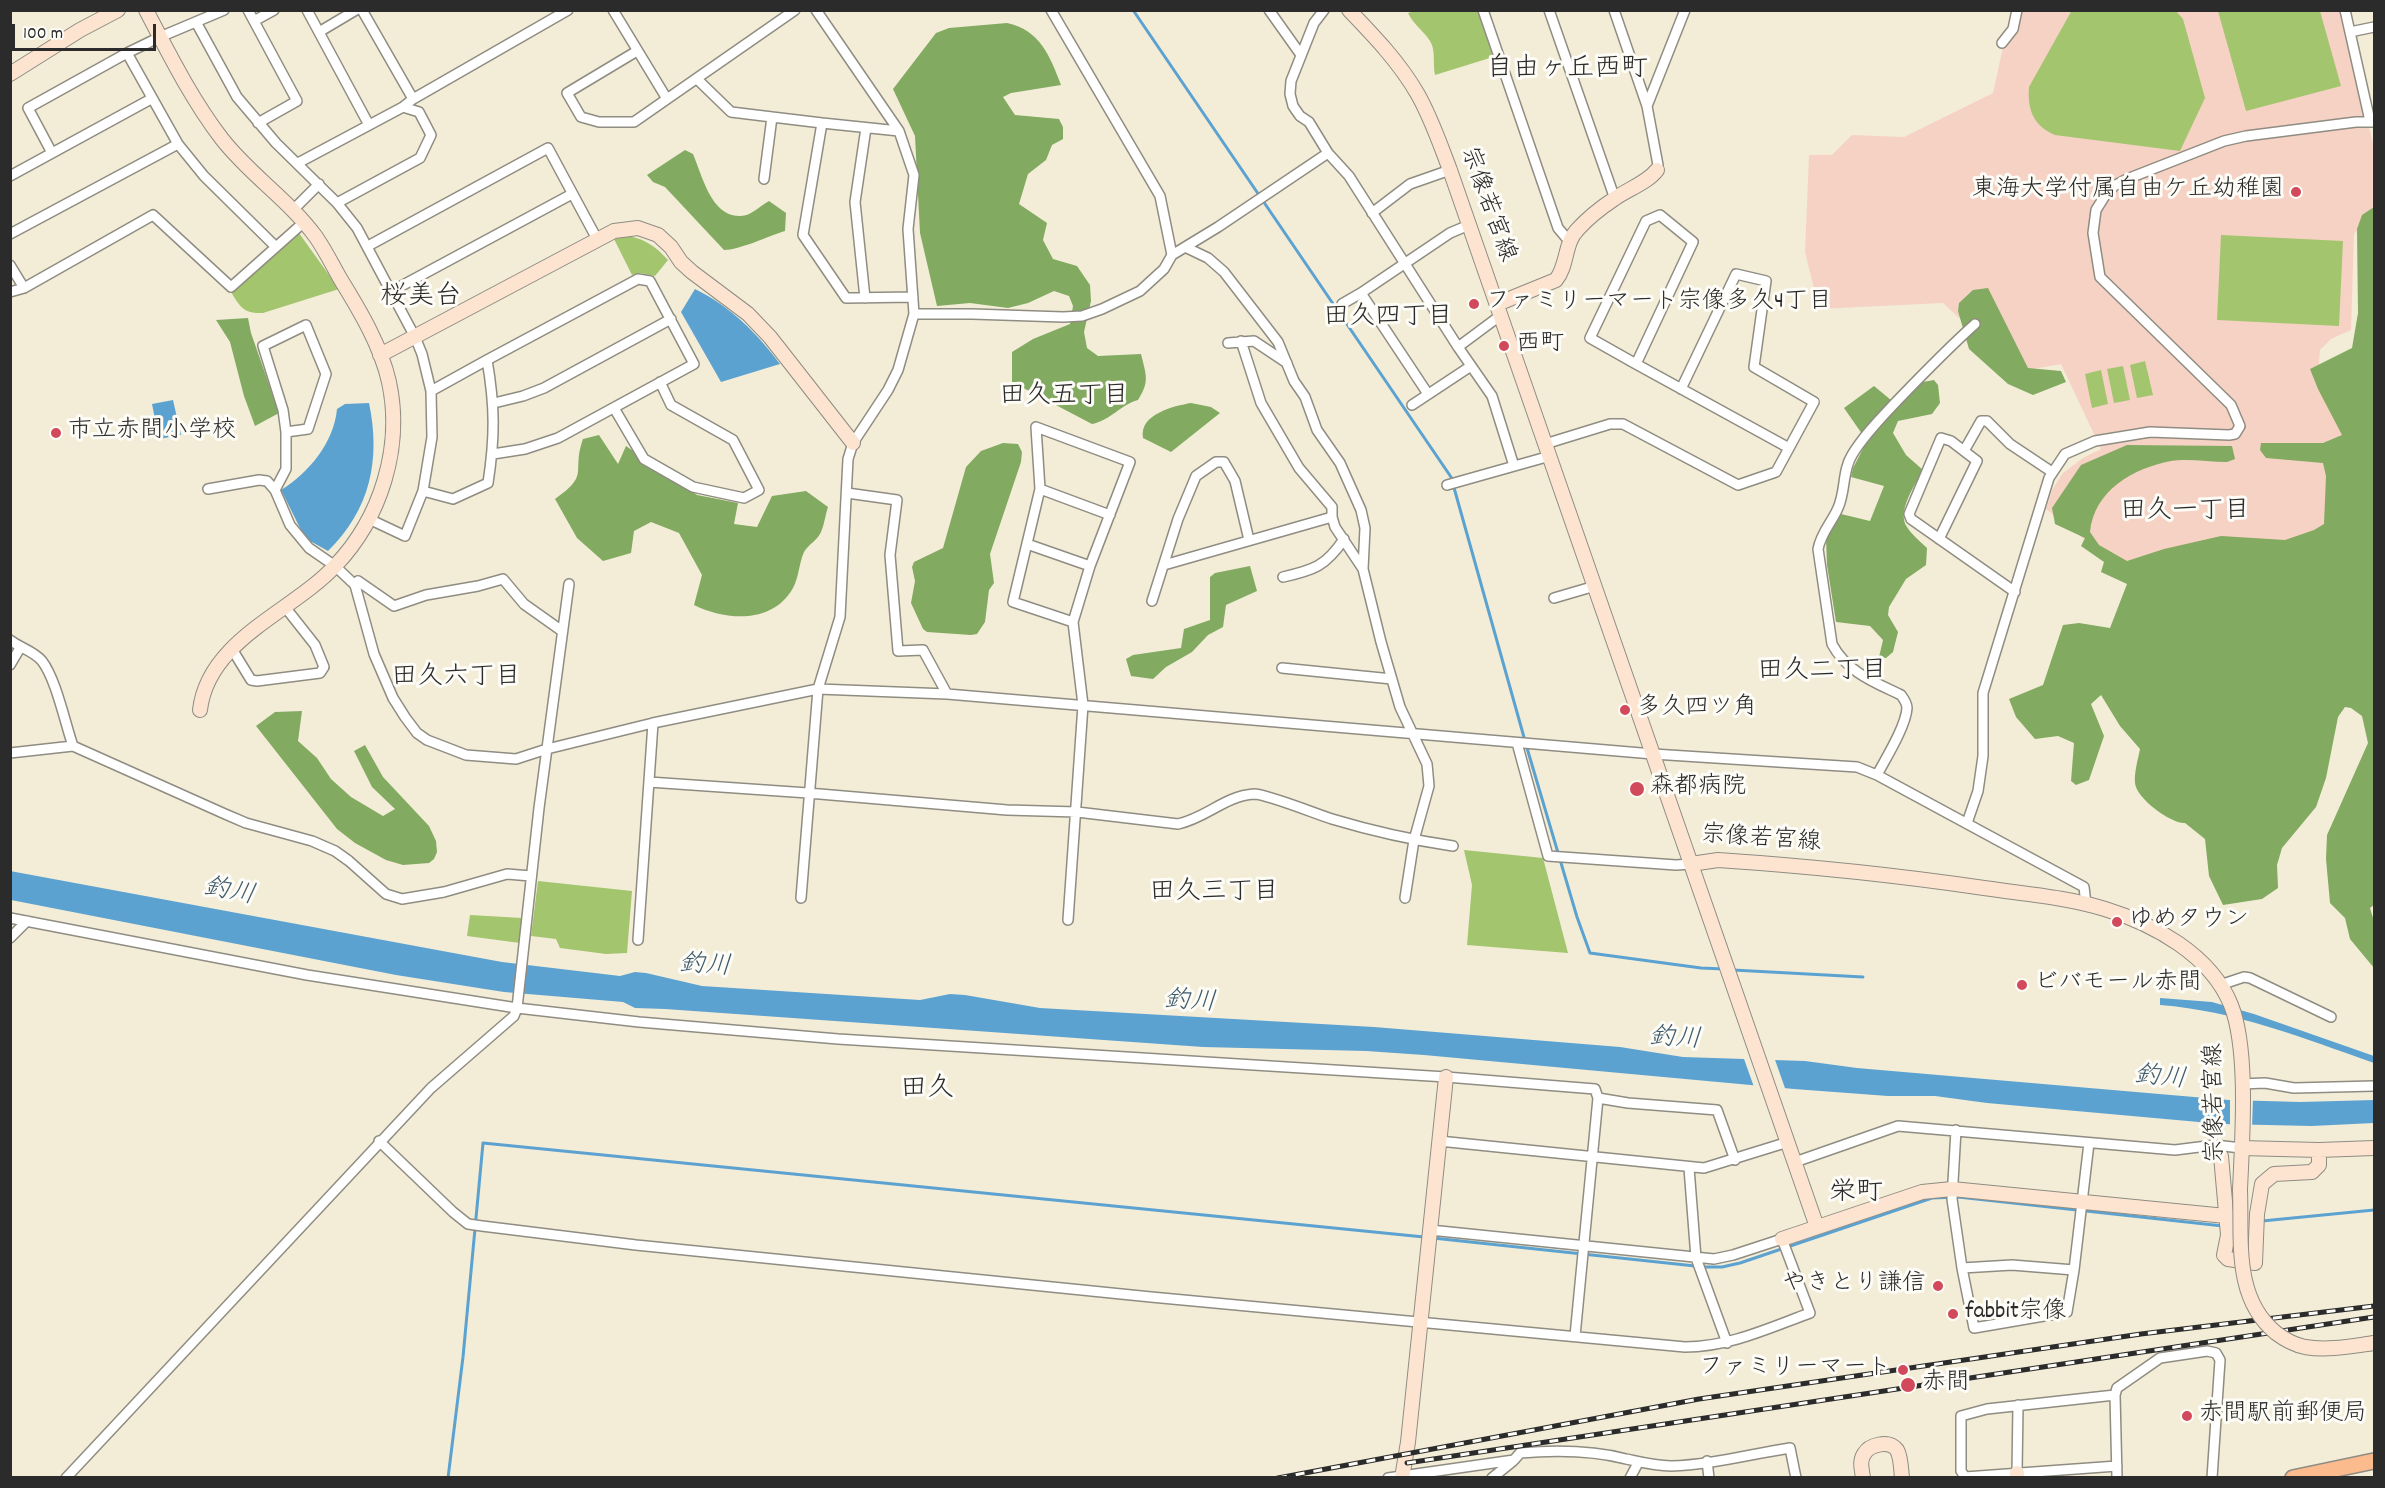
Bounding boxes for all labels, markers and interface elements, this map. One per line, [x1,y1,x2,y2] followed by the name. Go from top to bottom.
[15,12,159,50] scale bar
[23,22,63,47] text: 100 m
[1486,55,1648,87] district label: 自由ヶ丘西町
[1452,144,1520,266] street label: 宗像若宮線
[1972,178,2284,206] place label: 東海大学付属自由ケ丘幼稚園
[2289,185,2303,199] marker: 東海大学付属自由ケ丘幼稚園
[381,283,461,315] district label: 桜美台
[1486,290,1832,318] place label: ファミリーマート宗像多久4丁目
[1467,297,1481,311] marker: ファミリーマート宗像多久4丁目
[1323,303,1453,335] district label: 田久四丁目
[1516,332,1564,360] place label: 西町
[1497,339,1511,353] marker: 西町
[999,382,1129,414] district label: 田久五丁目
[68,419,236,447] place label: 市立赤間小学校
[49,426,63,440] marker: 市立赤間小学校
[2120,497,2250,529] district label: 田久一丁目
[1757,657,1887,689] district label: 田久二丁目
[391,663,521,695] district label: 田久六丁目
[1637,696,1757,724] place label: 多久四ツ角
[1618,703,1632,717] marker: 多久四ツ角
[1650,775,1746,803] place label: 森都病院
[1628,780,1646,798] marker: 森都病院
[1700,822,1822,860] street label: 宗像若宮線
[201,874,257,914] water label: 釣川
[1149,878,1279,910] district label: 田久三丁目
[2129,908,2249,936] place label: ゆめタウン
[2110,915,2124,929] marker: ゆめタウン
[678,951,732,985] water label: 釣川
[2034,971,2202,999] place label: ビバモール赤間
[2015,978,2029,992] marker: ビバモール赤間
[1163,987,1217,1021] water label: 釣川
[1648,1024,1702,1058] water label: 釣川
[2202,1043,2232,1163] street label: 宗像若宮線
[2133,1062,2187,1098] water label: 釣川
[900,1075,954,1107] district label: 田久
[1829,1179,1883,1211] district label: 栄町
[1782,1272,1926,1300] place label: やきとり謙信
[1931,1279,1945,1293] marker: やきとり謙信
[1965,1300,2067,1328] place label: fabbit宗像
[1946,1307,1960,1321] marker: fabbit宗像
[1699,1356,1891,1384] place label: ファミリーマート
[1896,1363,1910,1377] marker: ファミリーマート
[1922,1371,1970,1399] place label: 赤間
[1899,1376,1917,1394] marker: 赤間
[2199,1402,2367,1430] place label: 赤間駅前郵便局
[2180,1409,2194,1423] marker: 赤間駅前郵便局

